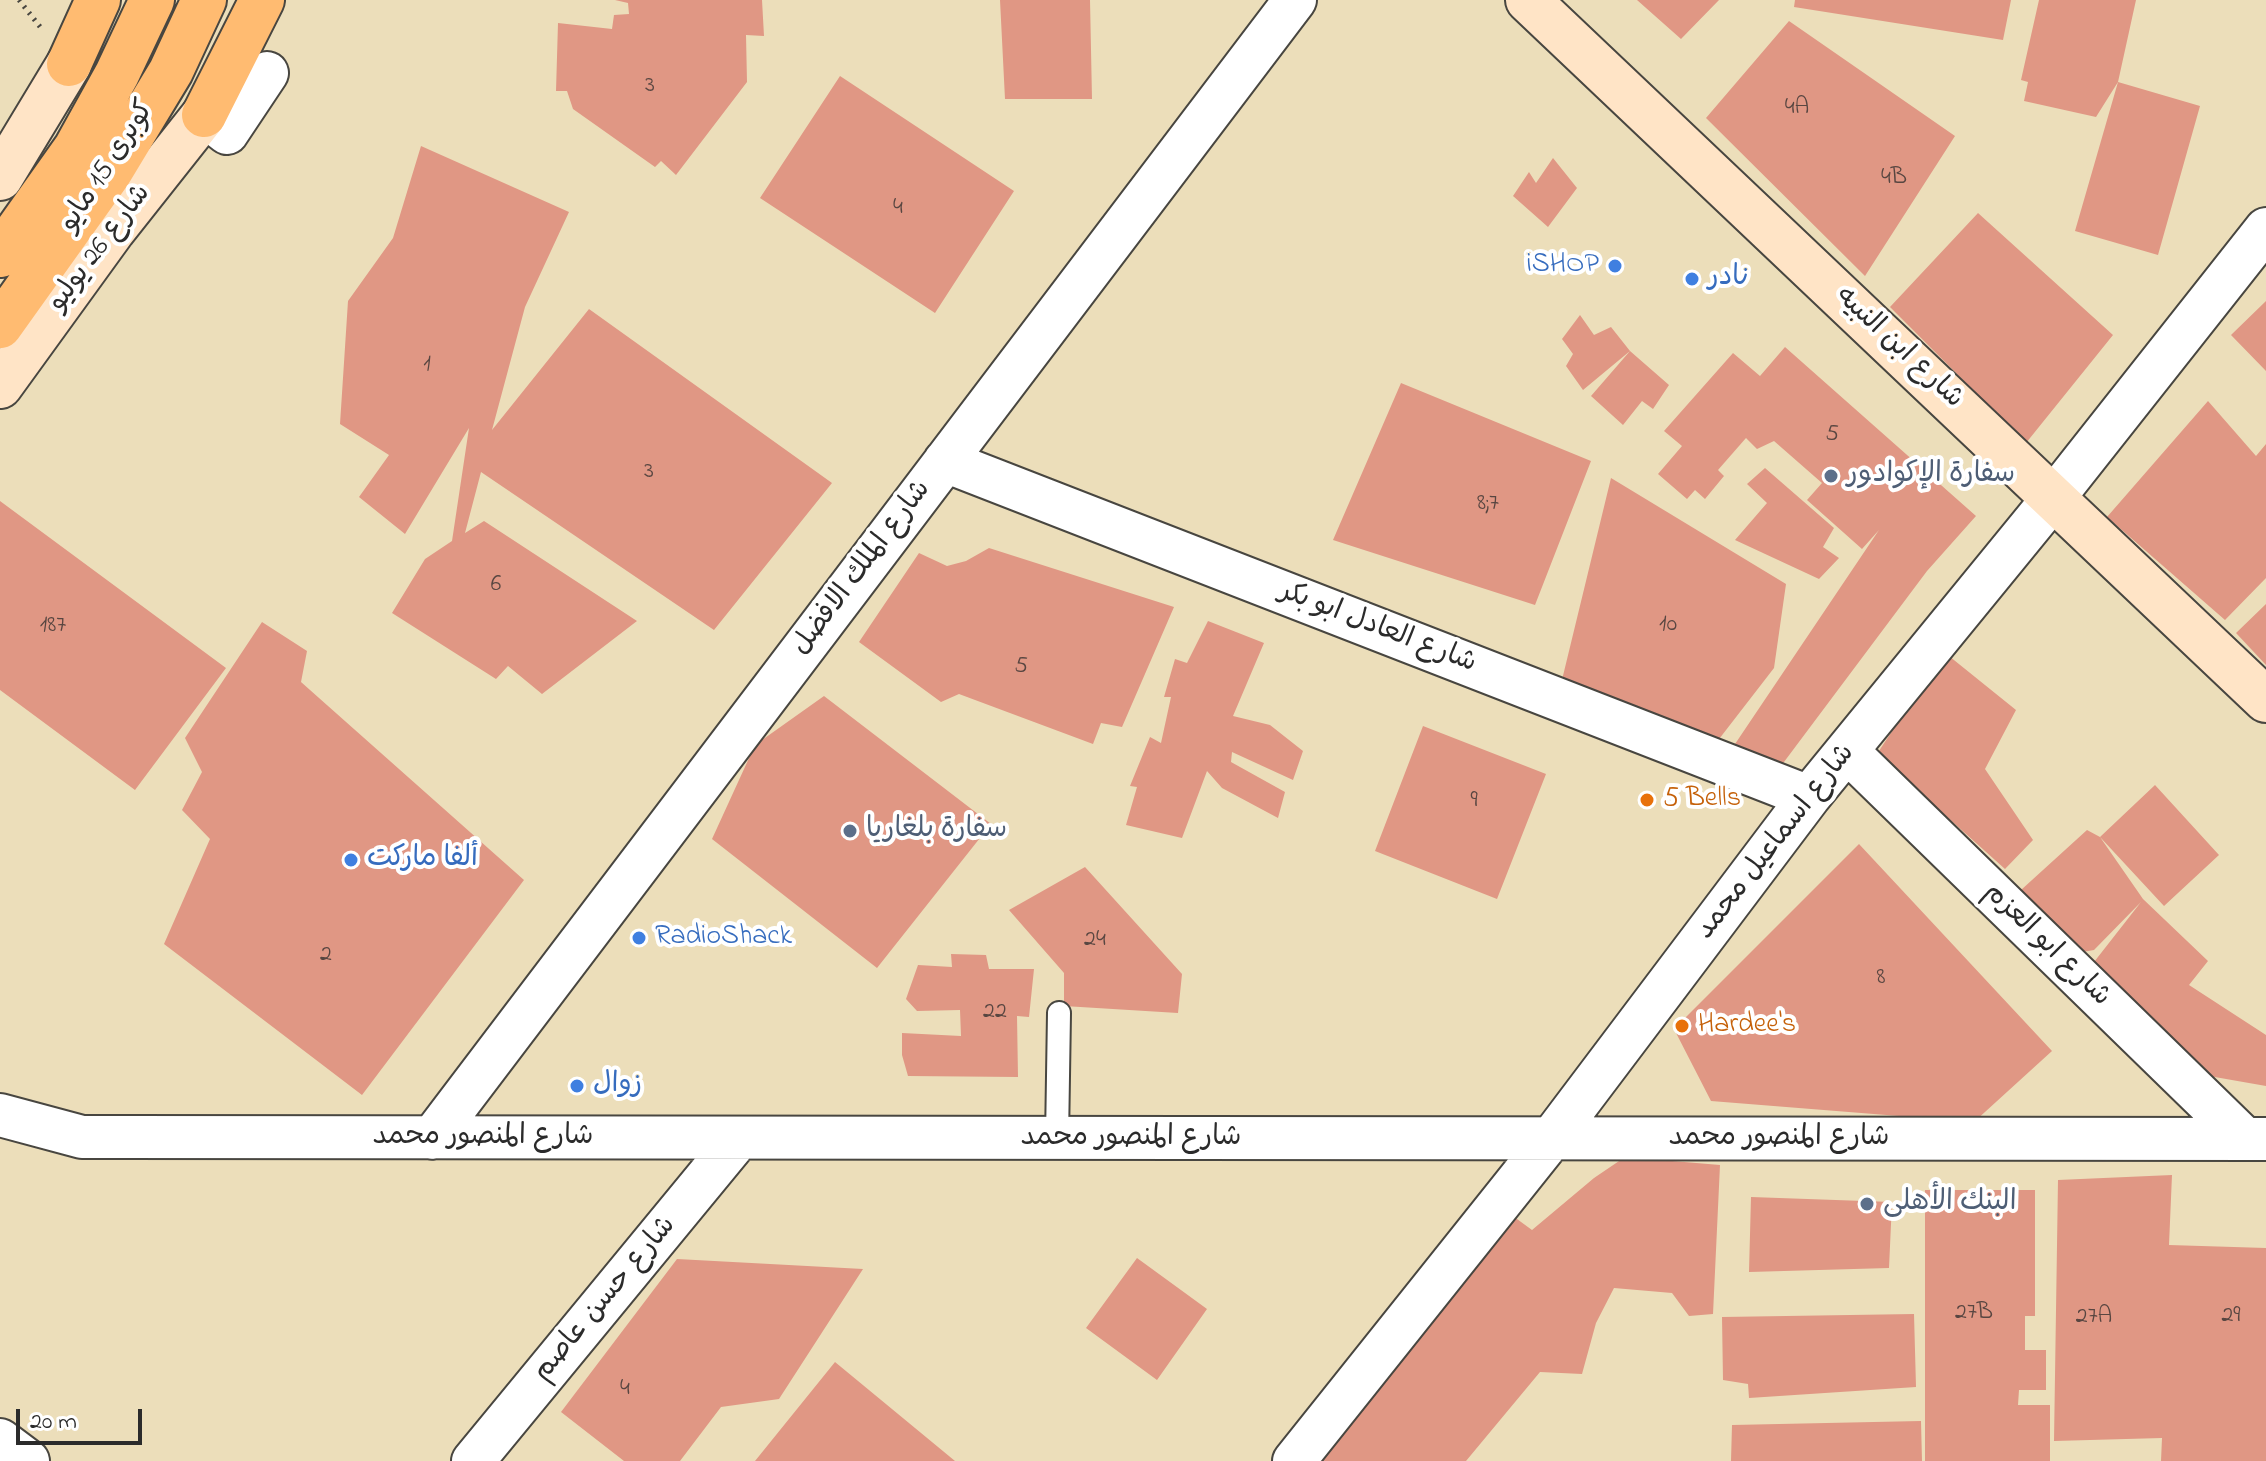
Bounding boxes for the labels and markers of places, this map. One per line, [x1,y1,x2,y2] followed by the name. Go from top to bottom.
[1527,249,1599,283] place label: iSHOP
[1606,257,1624,275] marker: iSHOP
[1708,262,1750,296] place label: نادر
[1683,270,1701,288] marker: نادر
[1847,459,2015,493] place label: سفارة الإكوادور
[1822,467,1840,485] marker: سفارة الإكوادور
[1663,783,1741,817] place label: 5 Bells
[1638,791,1656,809] marker: 5 Bells
[866,814,1007,848] place label: سفارة بلغاريا
[841,822,859,840] marker: سفارة بلغاريا
[367,843,478,877] place label: ألفا ماركت
[342,851,360,869] marker: ألفا ماركت
[655,921,792,955] place label: RadioShack
[630,929,648,947] marker: RadioShack
[1698,1009,1796,1043] place label: Hardee's
[1673,1017,1691,1035] marker: Hardee's
[593,1069,642,1103] place label: زوال
[568,1077,586,1095] marker: زوال
[1883,1187,2017,1221] place label: البنك الأهلى
[1858,1195,1876,1213] marker: البنك الأهلى

